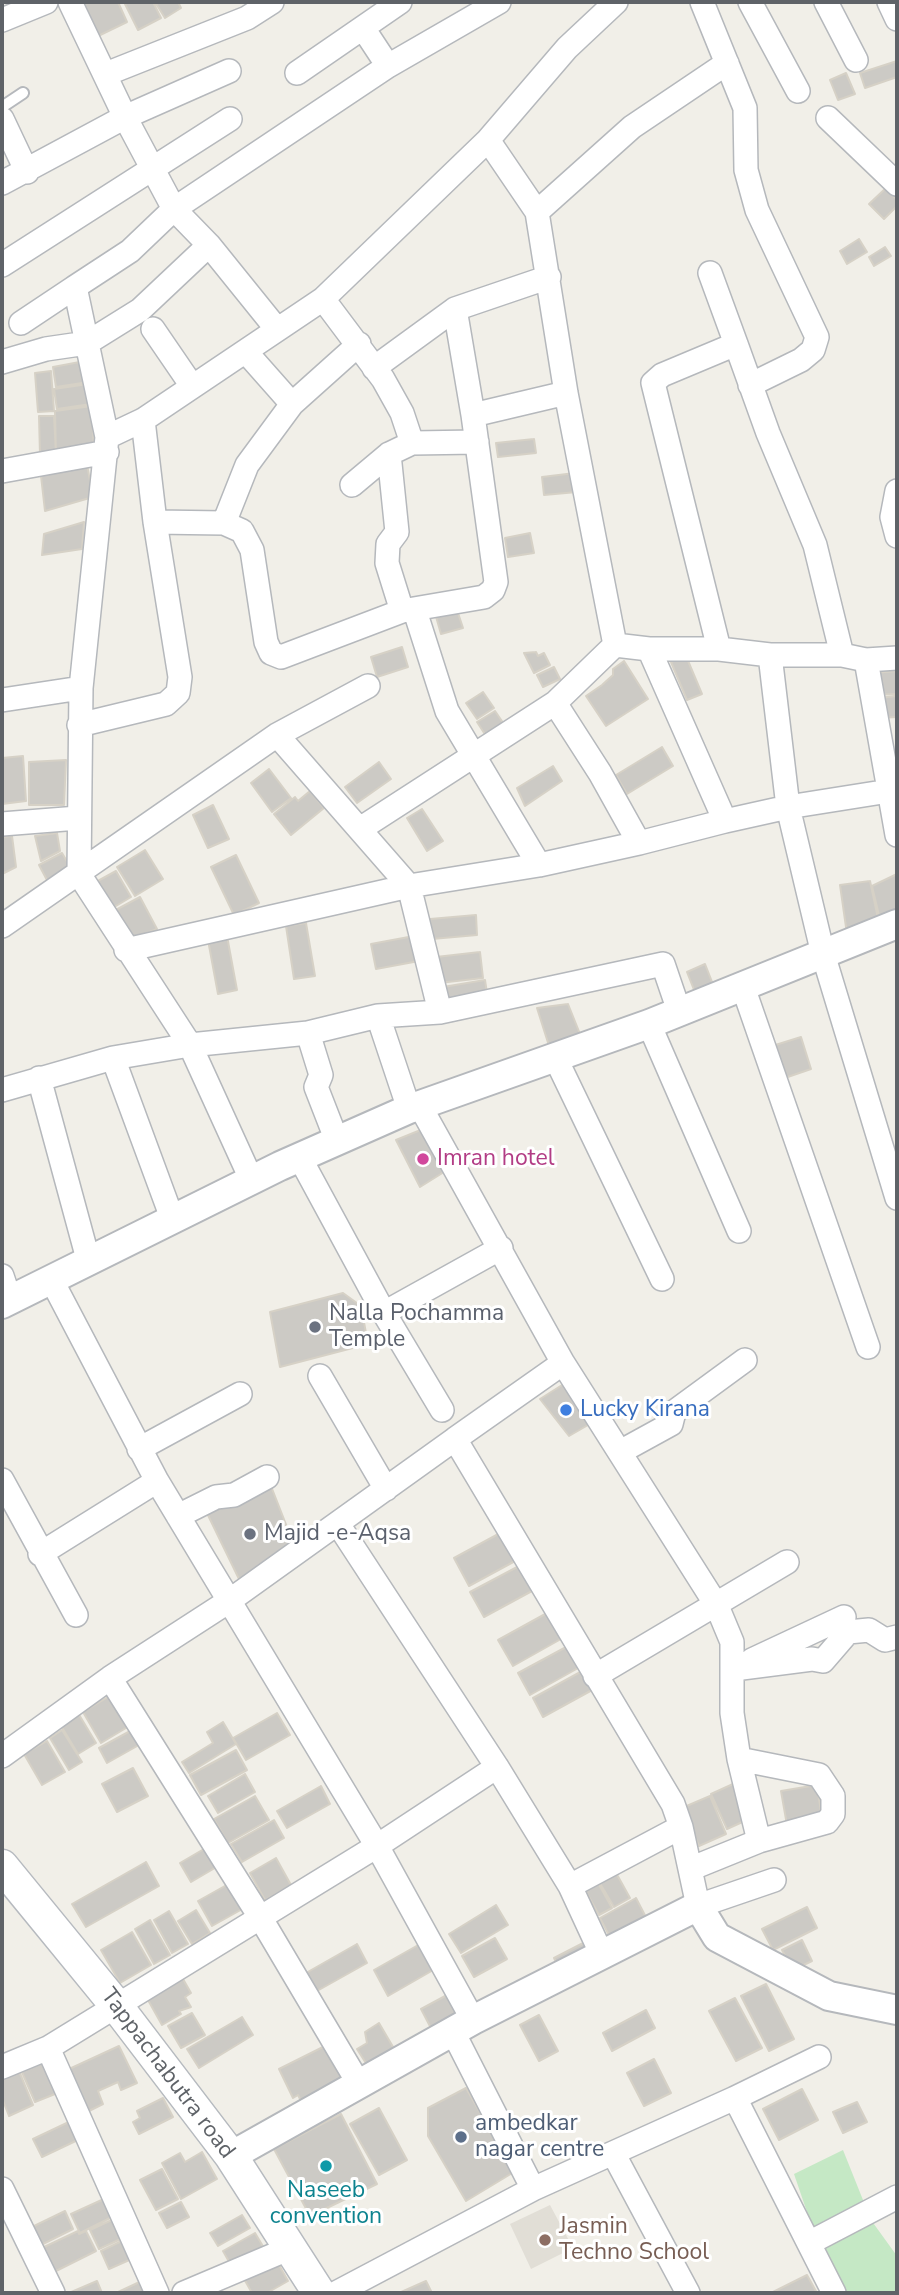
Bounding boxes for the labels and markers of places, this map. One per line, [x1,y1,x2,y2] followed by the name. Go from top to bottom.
[437,1145,555,1173] place label: Imran hotel
[415,1151,431,1167] marker: Imran hotel
[329,1300,504,1354] place label: Nalla Pochamma Temple
[307,1319,323,1335] marker: Nalla Pochamma Temple
[580,1396,710,1424] place label: Lucky Kirana
[558,1402,574,1418] marker: Lucky Kirana
[264,1520,411,1548] place label: Majid -e-Aqsa
[242,1526,258,1542] marker: Majid -e-Aqsa
[475,2110,604,2164] place label: ambedkar nagar centre
[453,2129,469,2145] marker: ambedkar nagar centre
[318,2158,334,2174] marker: Naseeb convention
[270,2177,382,2231] place label: Naseeb convention
[559,2213,709,2267] place label: Jasmin Techno School
[537,2232,553,2248] marker: Jasmin Techno School

